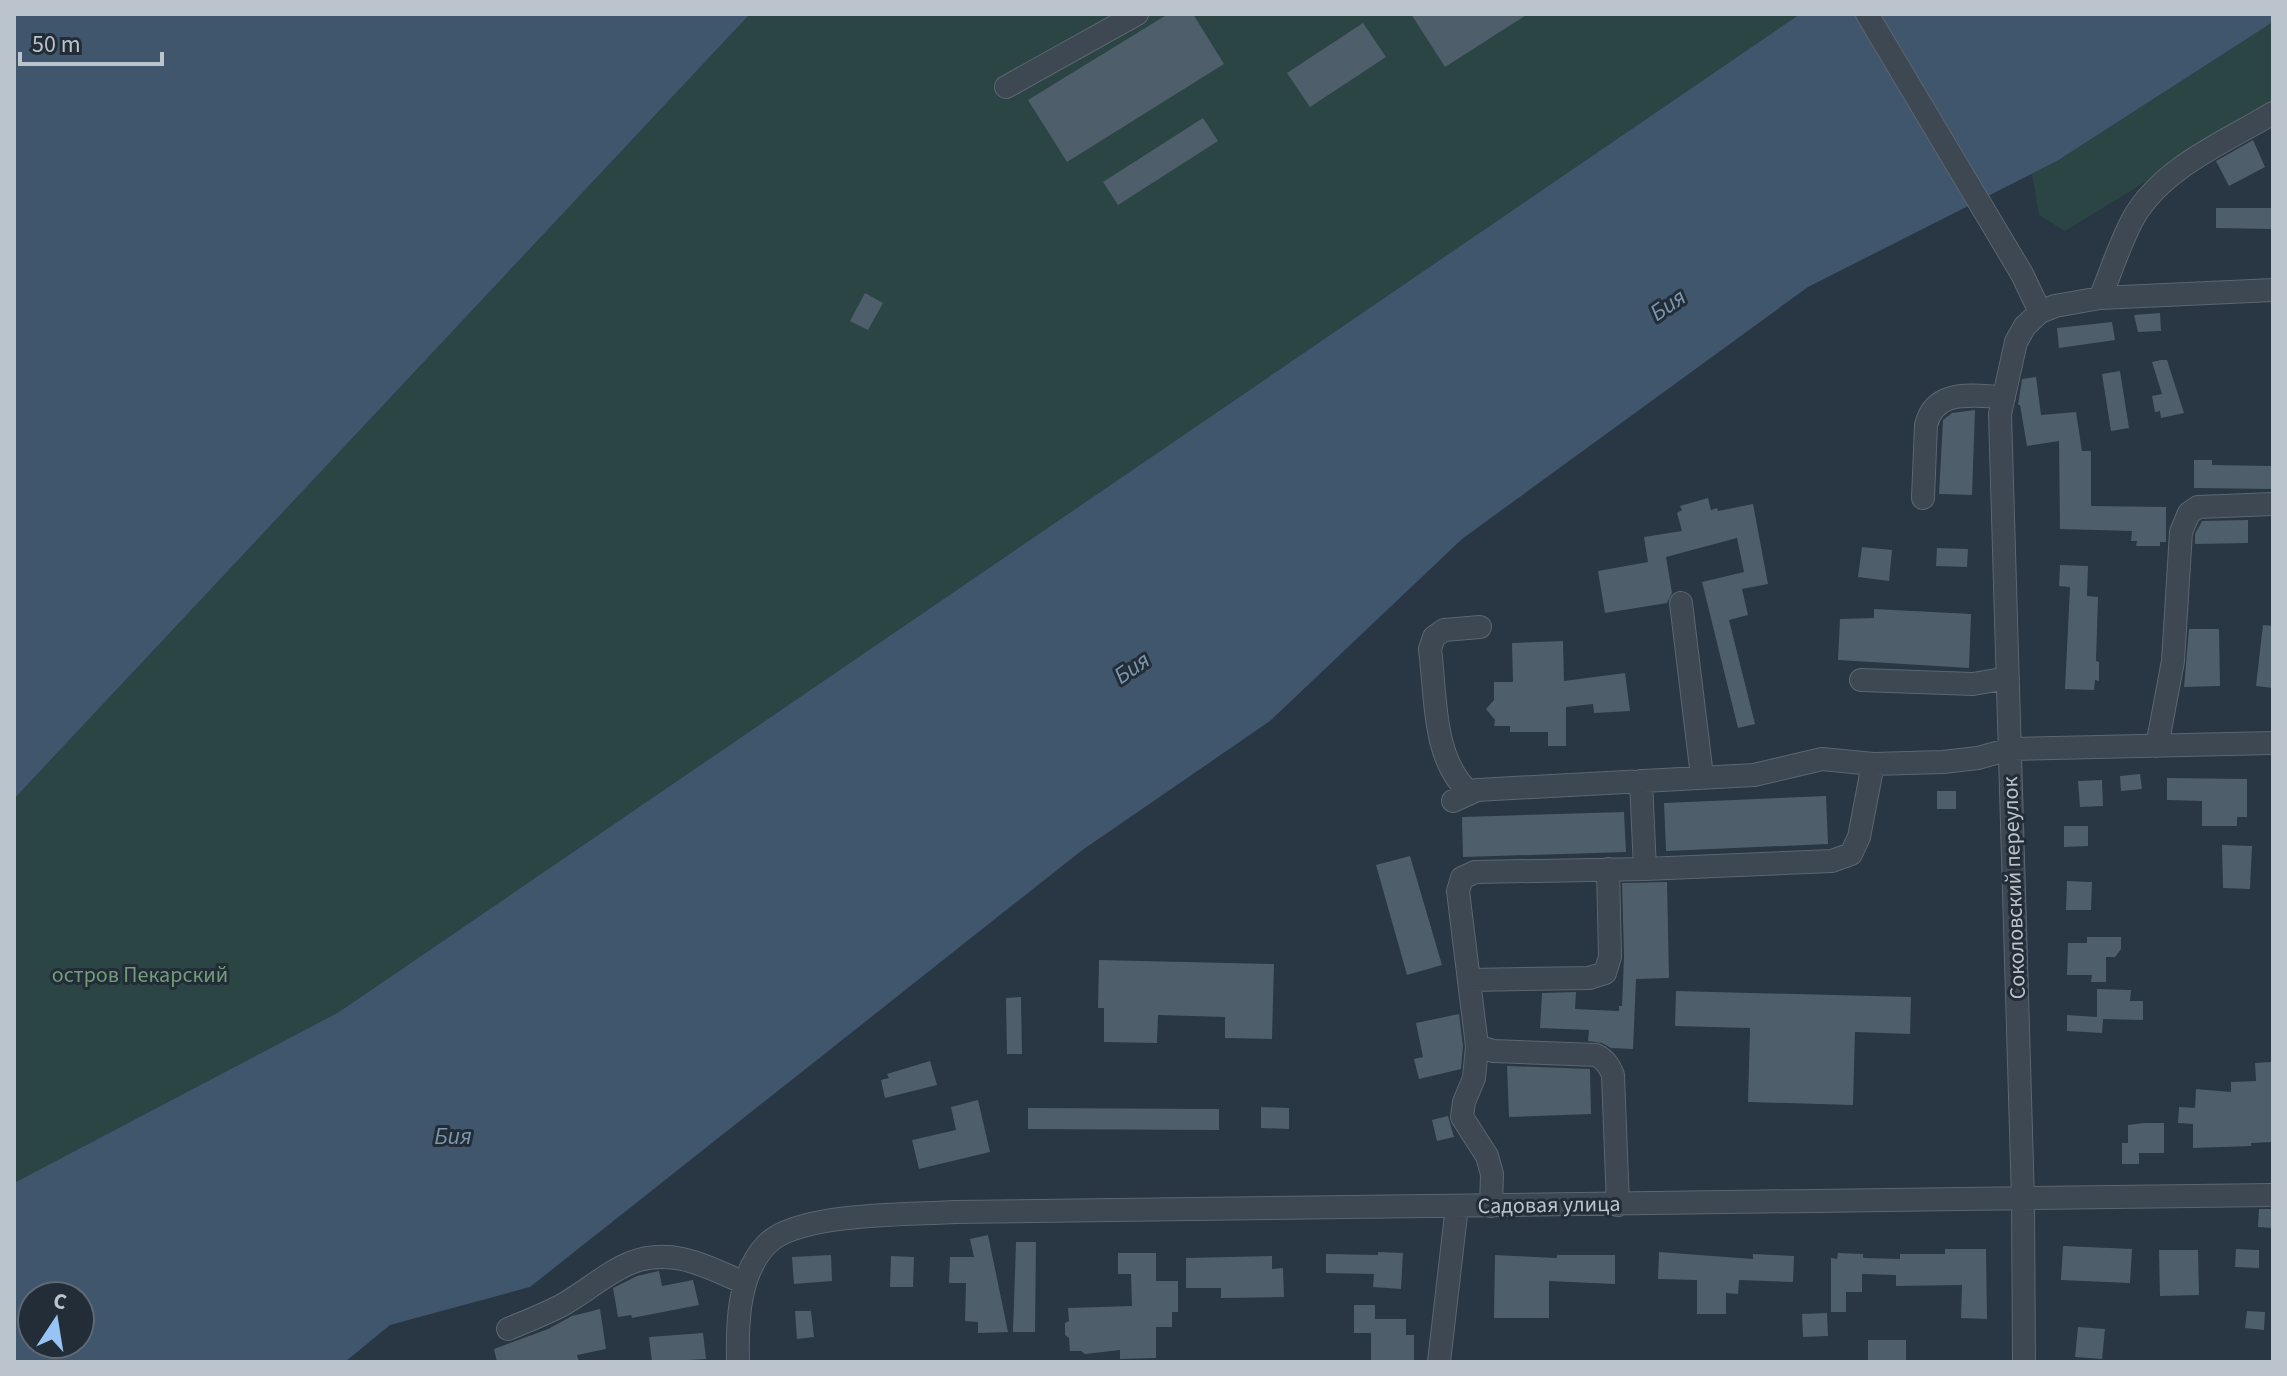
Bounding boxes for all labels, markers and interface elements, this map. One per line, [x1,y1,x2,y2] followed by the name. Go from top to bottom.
[20,16,162,66] scale bar
[32,27,81,62] text: 50 m
[1643,280,1693,330] water label: Бия
[1107,643,1157,693] water label: Бия
[1994,776,2034,1000] street label: Соколовский переулок
[52,959,228,991] park label: остров Пекарский
[434,1119,472,1154] water label: Бия
[1477,1188,1621,1222] street label: Садовая улица
[16,1280,96,1360] north arrow
[50,1284,70,1318] text: С

